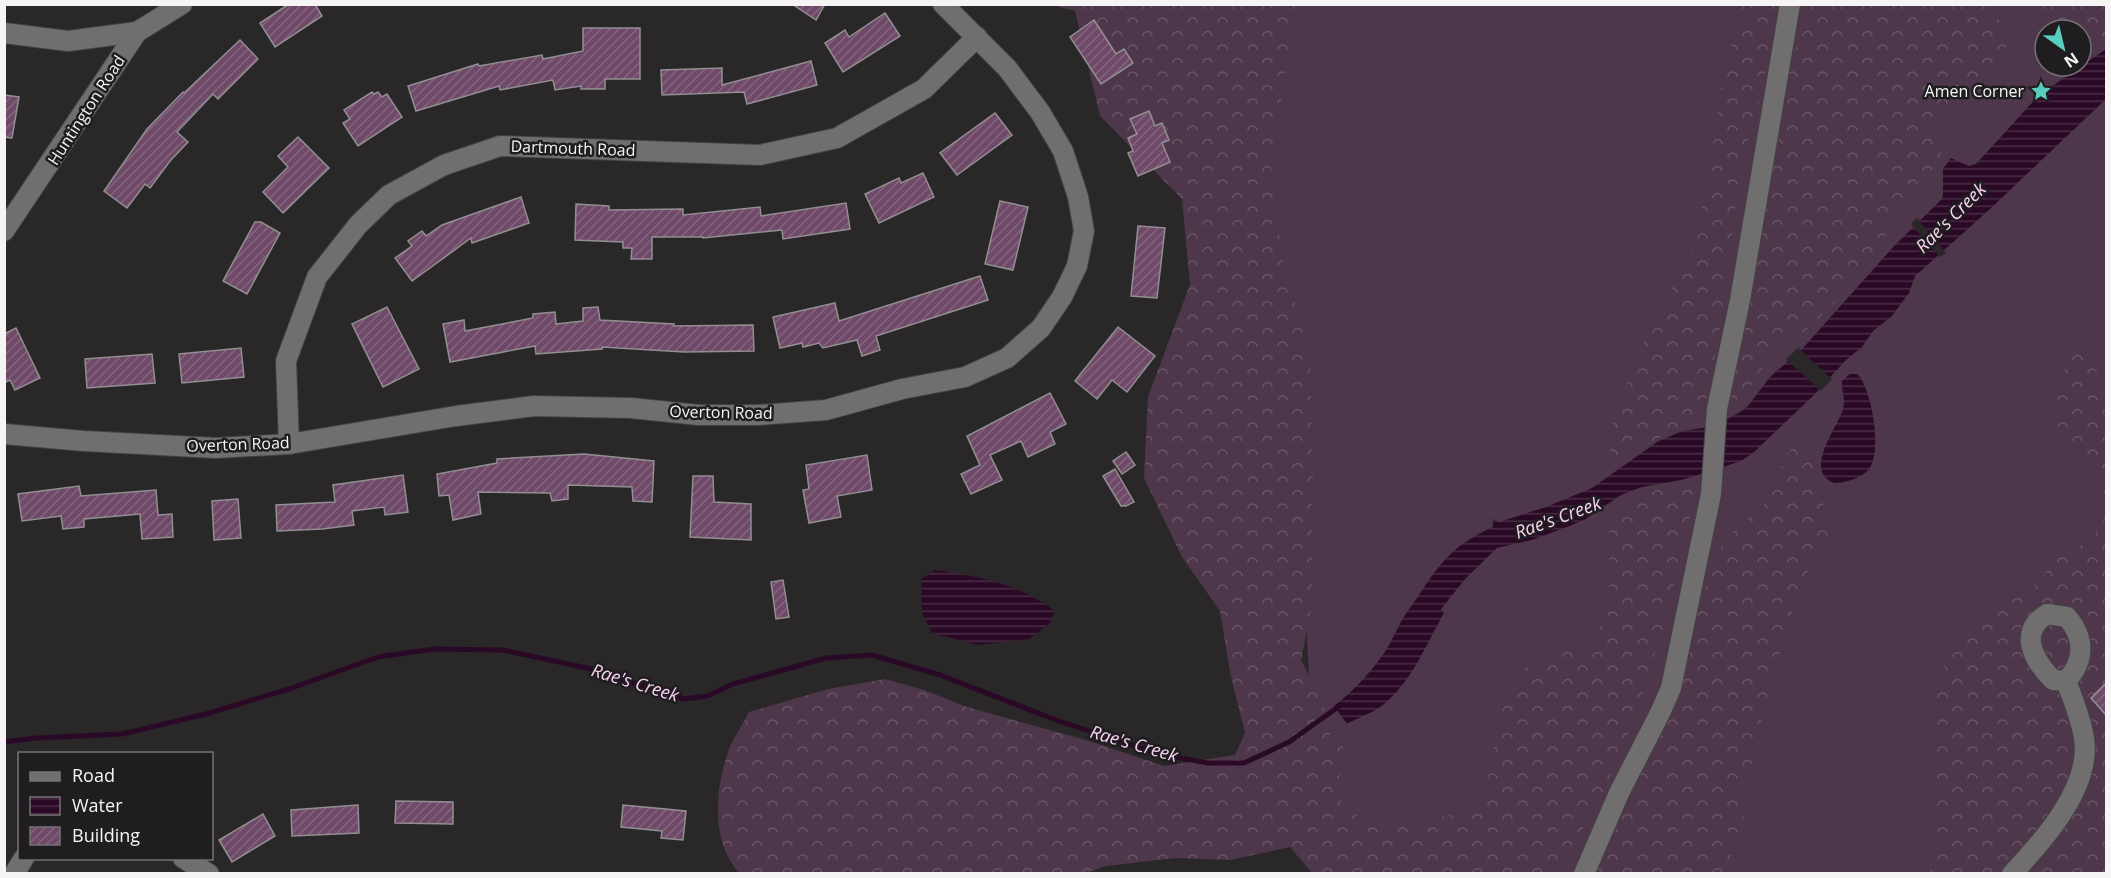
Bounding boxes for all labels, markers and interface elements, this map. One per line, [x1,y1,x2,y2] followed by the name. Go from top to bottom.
[2033,18,2093,78] north arrow
[2060,48,2083,73] text: N
[42,51,130,169] street label: Huntington Road
[2029,79,2053,103] place icon: Amen Corner
[1925,80,2024,102] place label: Amen Corner
[510,135,636,161] street label: Dartmouth Road
[1910,176,1991,258] water label: Rae's Creek
[669,400,773,424] street label: Overton Road
[186,431,290,457] street label: Overton Road
[1511,490,1605,544] water label: Rae's Creek
[589,657,683,707] water label: Rae's Creek
[1088,719,1182,767] water label: Rae's Creek
[18,752,213,860] legend
[72,763,115,787] text: Road
[72,793,123,817] text: Water
[72,823,140,847] text: Building

